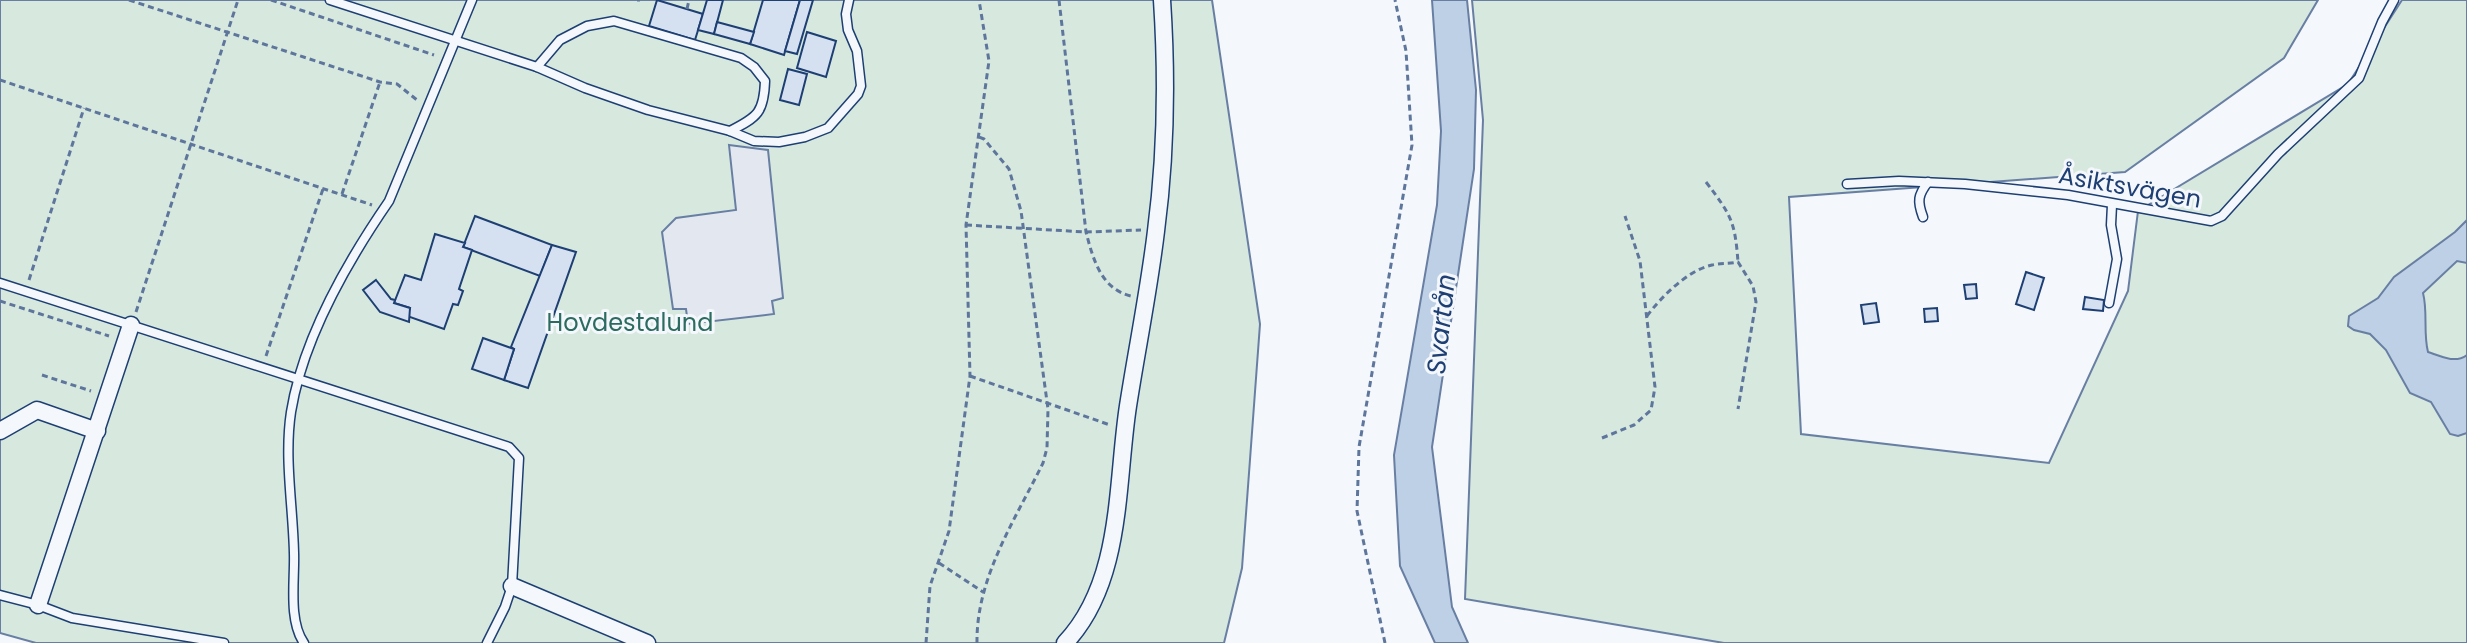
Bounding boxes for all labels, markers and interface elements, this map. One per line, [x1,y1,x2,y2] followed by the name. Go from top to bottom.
[2056,158,2204,216] street label: Åsiktsvägen
[1418,272,1464,376] water label: Svartån
[547,306,713,339] park label: Hovdestalund

